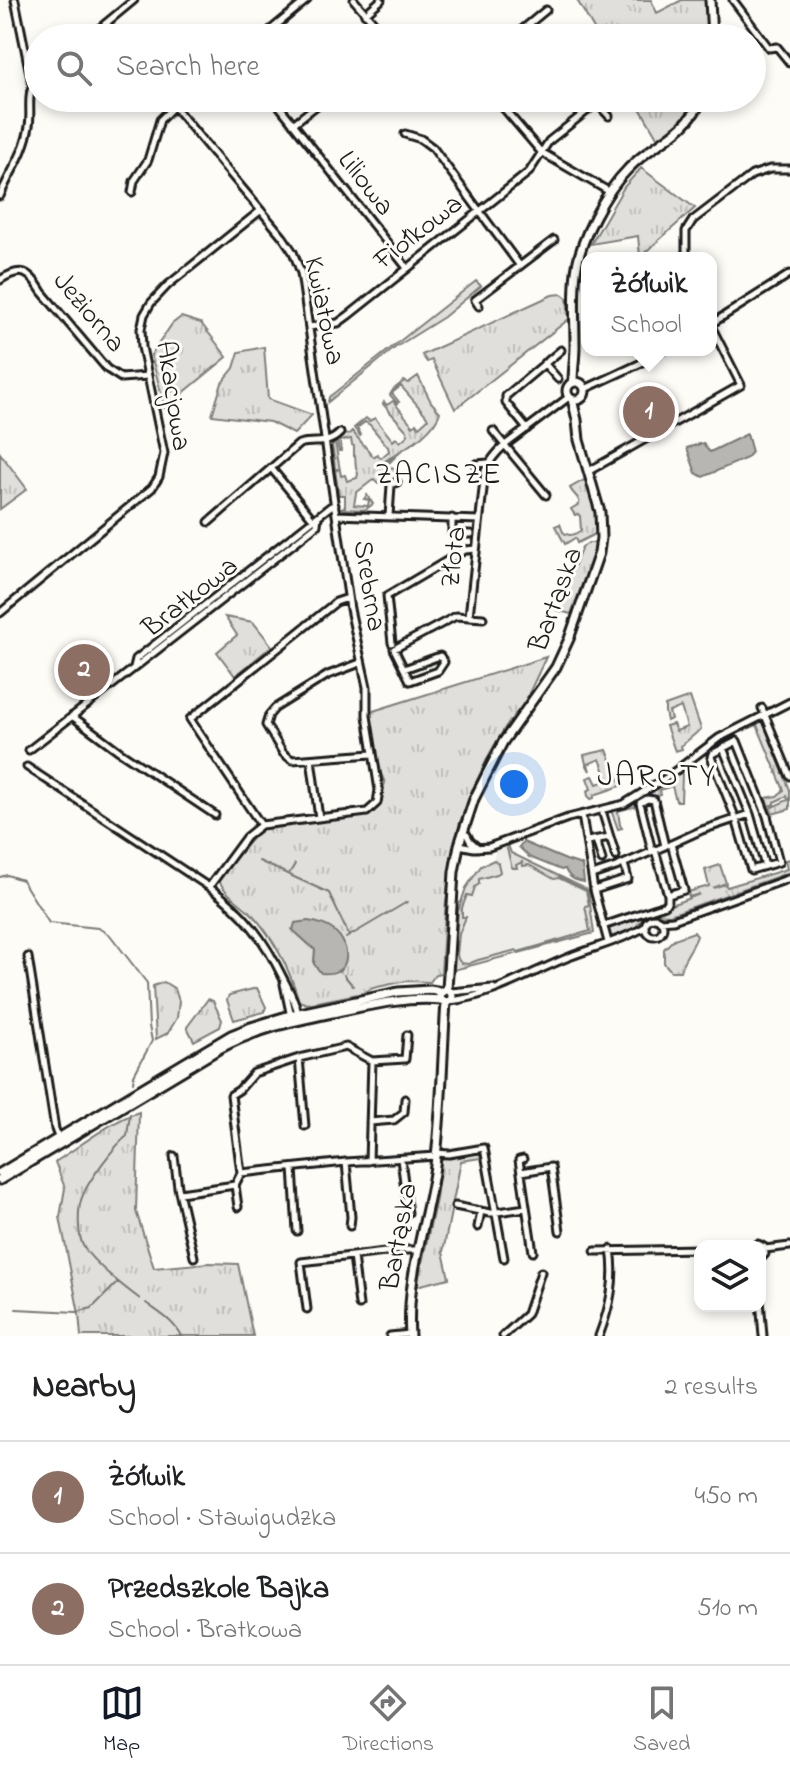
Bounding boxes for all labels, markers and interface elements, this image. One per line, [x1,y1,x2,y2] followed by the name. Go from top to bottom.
[24,24,766,112] search box
[52,46,96,90] icon: search
[116,46,260,90] text: Search here
[326,143,404,225] street label: Liliowa
[365,185,472,282] street label: Fiołkowa
[581,252,717,356] popup
[292,253,354,369] street label: Kwiatowa
[42,263,134,363] street label: Jeziorna
[611,263,687,307] text: Żółwik
[611,307,682,345] text: School
[143,338,201,454] street label: Akacjowa
[623,382,675,442] pin: 1
[375,454,503,498] district label: ZACISZE
[431,524,479,590] street label: Złota
[341,538,395,634] street label: Srebrna
[519,542,595,659] street label: Bartąska
[133,547,248,649] street label: Bratkowa
[58,640,110,700] pin: 2
[597,754,717,801] district label: JAROTY
[494,764,534,804] your location
[370,1180,430,1295] street label: Bartąska
[694,1240,766,1312] map controls
[694,1240,766,1312] button: layers
[32,1363,136,1413] text: Nearby
[665,1369,758,1407] text: 2 results
[108,1456,185,1500] text: Żółwik
[54,1478,62,1516] text: 1
[695,1478,758,1516] text: 450 m
[108,1500,336,1538] text: School · Stawigudzka
[108,1568,329,1612] text: Przedszkole Bajka
[52,1590,64,1628] text: 2
[697,1590,758,1628] text: 510 m
[108,1612,302,1650] text: School · Bratkowa
[100,1681,144,1761] tab: Map
[343,1681,434,1761] tab: Directions
[633,1681,690,1761] tab: Saved

